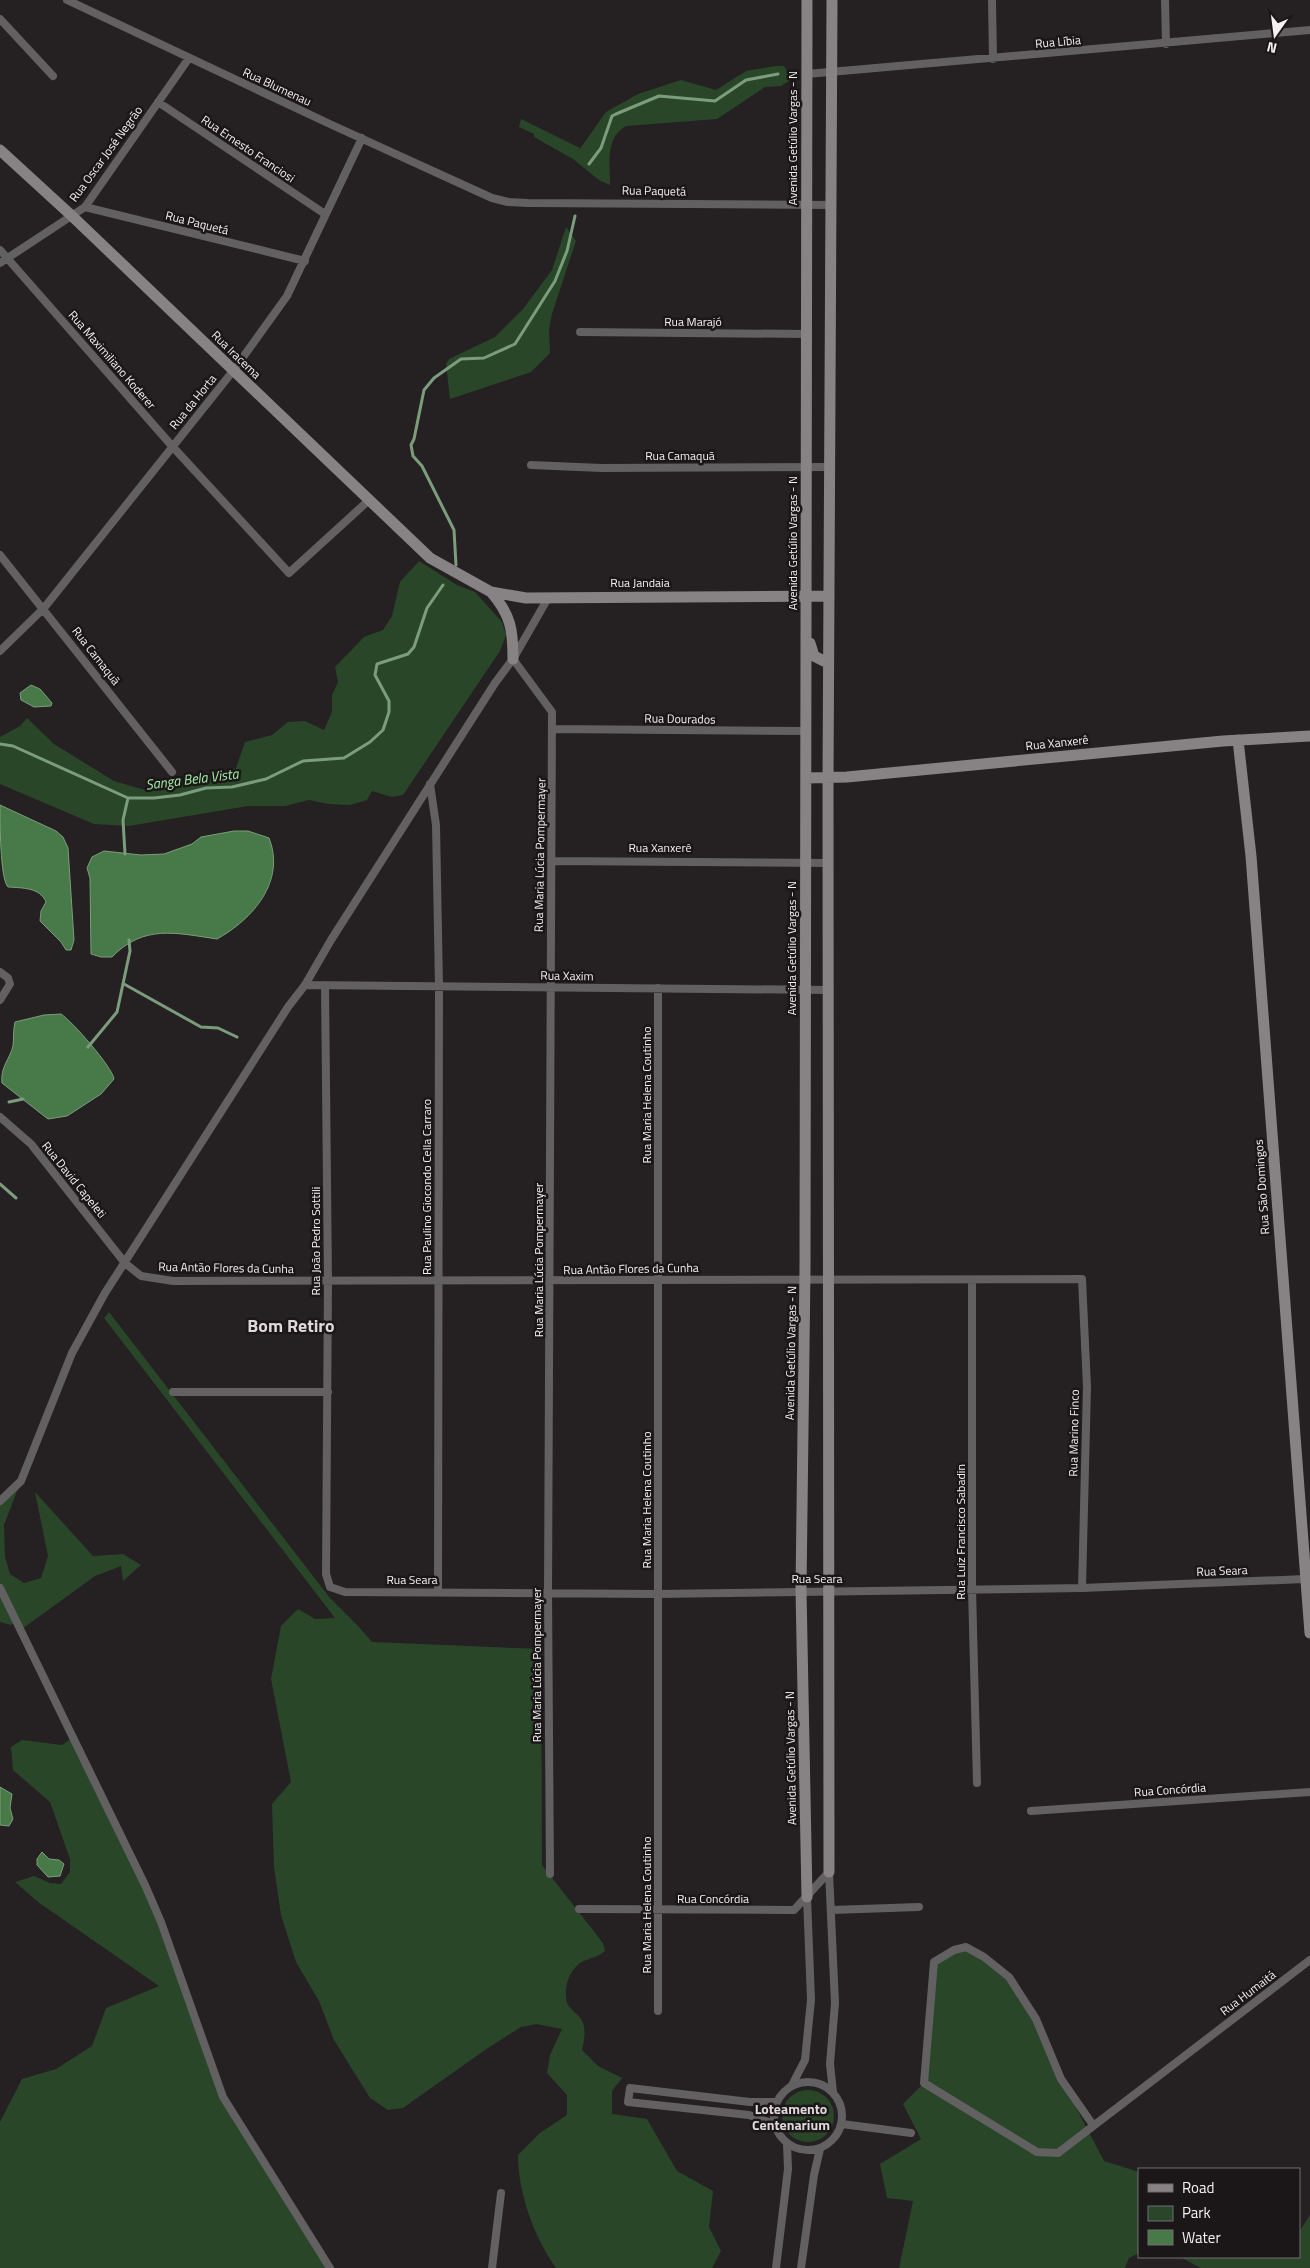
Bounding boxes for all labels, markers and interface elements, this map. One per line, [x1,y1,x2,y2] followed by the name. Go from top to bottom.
[1250,10,1300,60] north arrow
[1034,30,1082,53] street label: Rua Líbia
[1264,37,1279,59] text: N
[240,62,315,111] street label: Rua Blumenau
[783,71,802,205] street label: Avenida Getúlio Vargas - N
[64,102,147,206] street label: Rua Oscar José Negrão
[198,110,299,187] street label: Rua Ernesto Franciosi
[622,180,686,201] street label: Rua Paquetá
[164,206,231,240] street label: Rua Paquetá
[64,306,161,413] street label: Rua Maximiliano Koderer
[664,312,722,331] street label: Rua Marajó
[207,326,266,383] street label: Rua Iracema
[164,370,221,433] street label: Rua da Horta
[645,446,715,465] street label: Rua Camaquã
[783,476,802,610] street label: Avenida Getúlio Vargas - N
[610,573,670,592] street label: Rua Jandaia
[67,622,125,689] street label: Rua Camaquã
[644,708,716,729] street label: Rua Dourados
[1025,730,1089,755] street label: Rua Xanxerê
[144,762,240,795] water label: Sanga Bela Vista
[529,778,550,932] street label: Rua Maria Lúcia Pompermayer
[629,838,691,857] street label: Rua Xanxerê
[782,881,801,1015] street label: Avenida Getúlio Vargas - N
[540,966,594,985] street label: Rua Xaxim
[637,1026,656,1164] street label: Rua Maria Helena Coutinho
[417,1099,436,1275] street label: Rua Paulino Giocondo Cella Carraro
[37,1137,111,1222] street label: Rua David Capeleti
[1249,1139,1274,1235] street label: Rua São Domingos
[529,1183,548,1337] street label: Rua Maria Lúcia Pompermayer
[306,1187,325,1295] street label: Rua João Pedro Sottili
[158,1257,294,1278] street label: Rua Antão Flores da Cunha
[563,1258,699,1279] street label: Rua Antão Flores da Cunha
[780,1286,801,1420] street label: Avenida Getúlio Vargas - N
[247,1312,335,1339] district label: Bom Retiro
[1063,1389,1084,1477] street label: Rua Marino Finco
[637,1431,656,1569] street label: Rua Maria Helena Coutinho
[951,1464,970,1600] street label: Rua Luiz Francisco Sabadin
[1196,1560,1248,1581] street label: Rua Seara
[791,1569,843,1588] street label: Rua Seara
[386,1570,438,1589] street label: Rua Seara
[527,1588,546,1742] street label: Rua Maria Lúcia Pompermayer
[780,1691,801,1825] street label: Avenida Getúlio Vargas - N
[1133,1778,1207,1801] street label: Rua Concórdia
[637,1836,656,1974] street label: Rua Maria Helena Coutinho
[677,1889,749,1908] street label: Rua Concórdia
[1216,1965,1280,2020] street label: Rua Humaitá
[752,2098,830,2135] district label: Loteamento Centenarium
[1138,2168,1300,2258] legend
[1182,2176,1214,2199] text: Road
[1182,2201,1211,2224] text: Park
[1182,2226,1221,2249] text: Water

